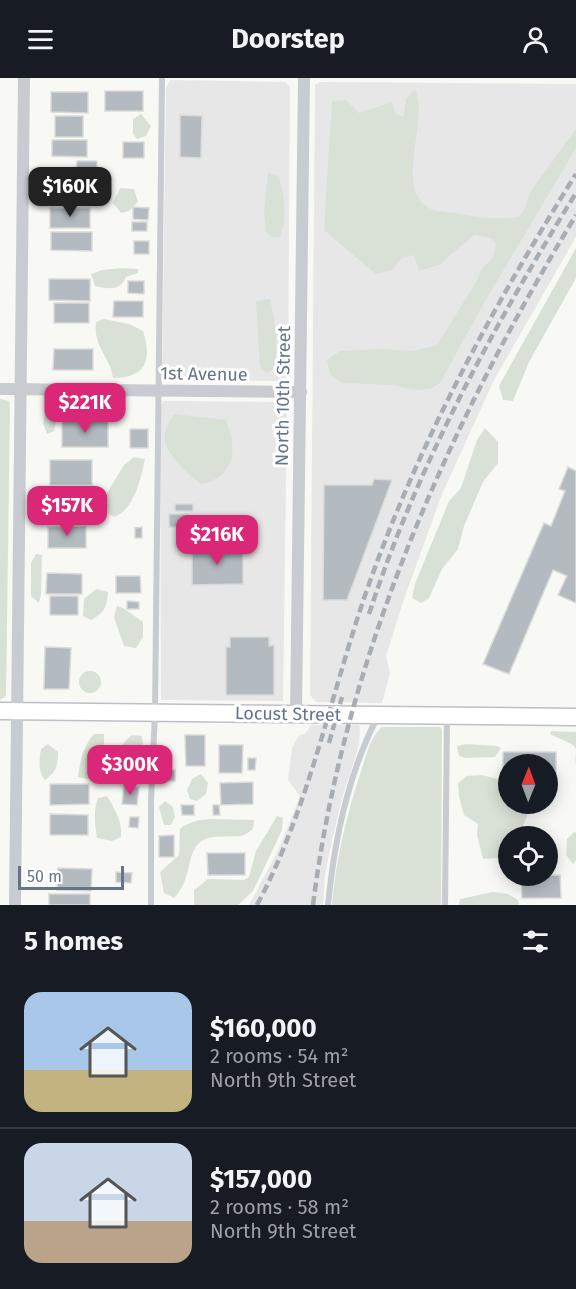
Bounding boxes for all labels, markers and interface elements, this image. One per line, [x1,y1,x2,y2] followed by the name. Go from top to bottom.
[24,23,57,56] icon: menu
[231,23,345,55] text: Doorstep
[519,23,552,56] icon: person
[28,167,112,218] pin: $160K
[42,174,98,198] text: $160K
[271,325,295,466] street label: North 10th Street
[160,362,248,386] street label: 1st Avenue
[43,383,127,434] pin: $221K
[59,390,111,414] text: $221K
[25,486,109,537] pin: $157K
[41,493,93,517] text: $157K
[175,515,259,566] pin: $216K
[190,522,244,546] text: $216K
[235,702,342,726] street label: Locust Street
[88,745,172,796] pin: $300K
[101,752,159,776] text: $300K
[498,754,558,814] north arrow
[498,754,558,886] map controls
[498,826,558,886] button: locate
[18,863,124,890] scale bar
[27,867,62,886] text: 50 m
[519,925,552,958] icon: filters
[24,926,123,957] text: 5 homes
[210,1013,317,1044] text: $160,000
[72,1016,144,1088] icon: home
[210,1044,349,1068] text: 2 rooms · 54 m²
[210,1068,356,1092] text: North 9th Street
[210,1164,312,1195] text: $157,000
[72,1167,144,1239] icon: home
[210,1195,349,1219] text: 2 rooms · 58 m²
[210,1219,356,1243] text: North 9th Street

